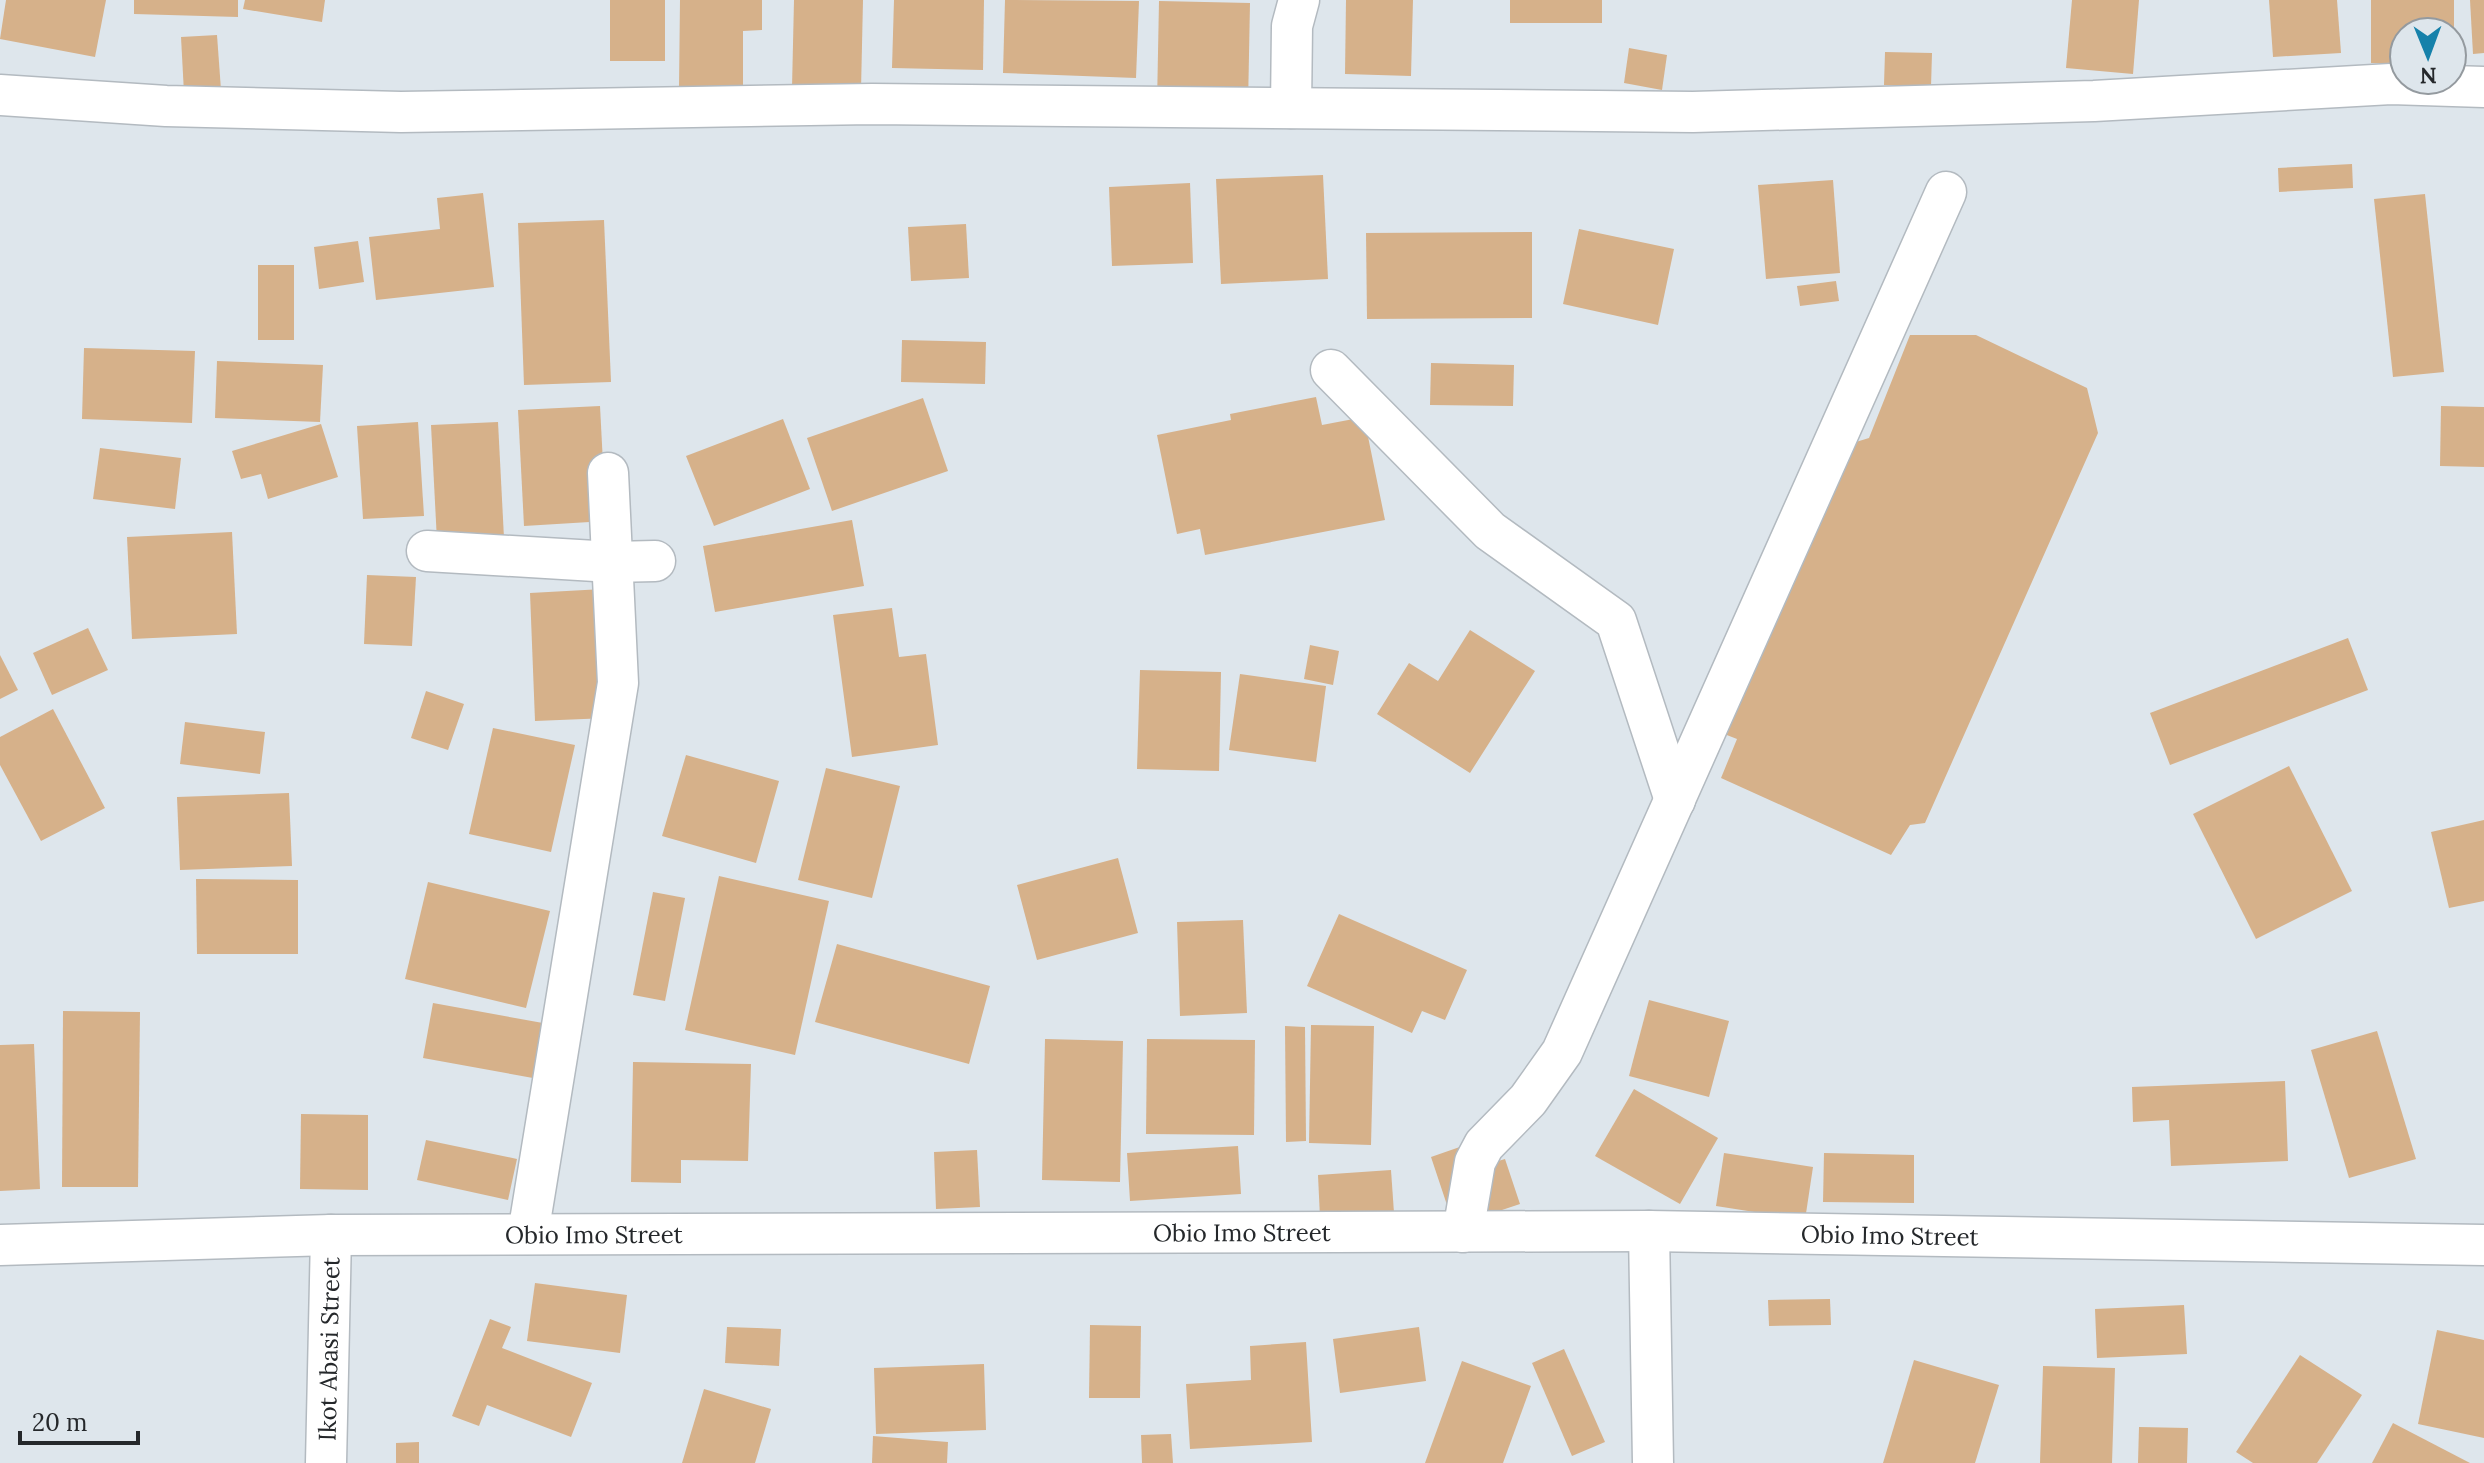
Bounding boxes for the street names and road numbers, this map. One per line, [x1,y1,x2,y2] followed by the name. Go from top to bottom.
[1153,1216,1332,1248] street label: Obio Imo Street
[505,1218,684,1250] street label: Obio Imo Street
[1801,1218,1980,1252] street label: Obio Imo Street
[311,1256,346,1441] street label: Ikot Abasi Street

